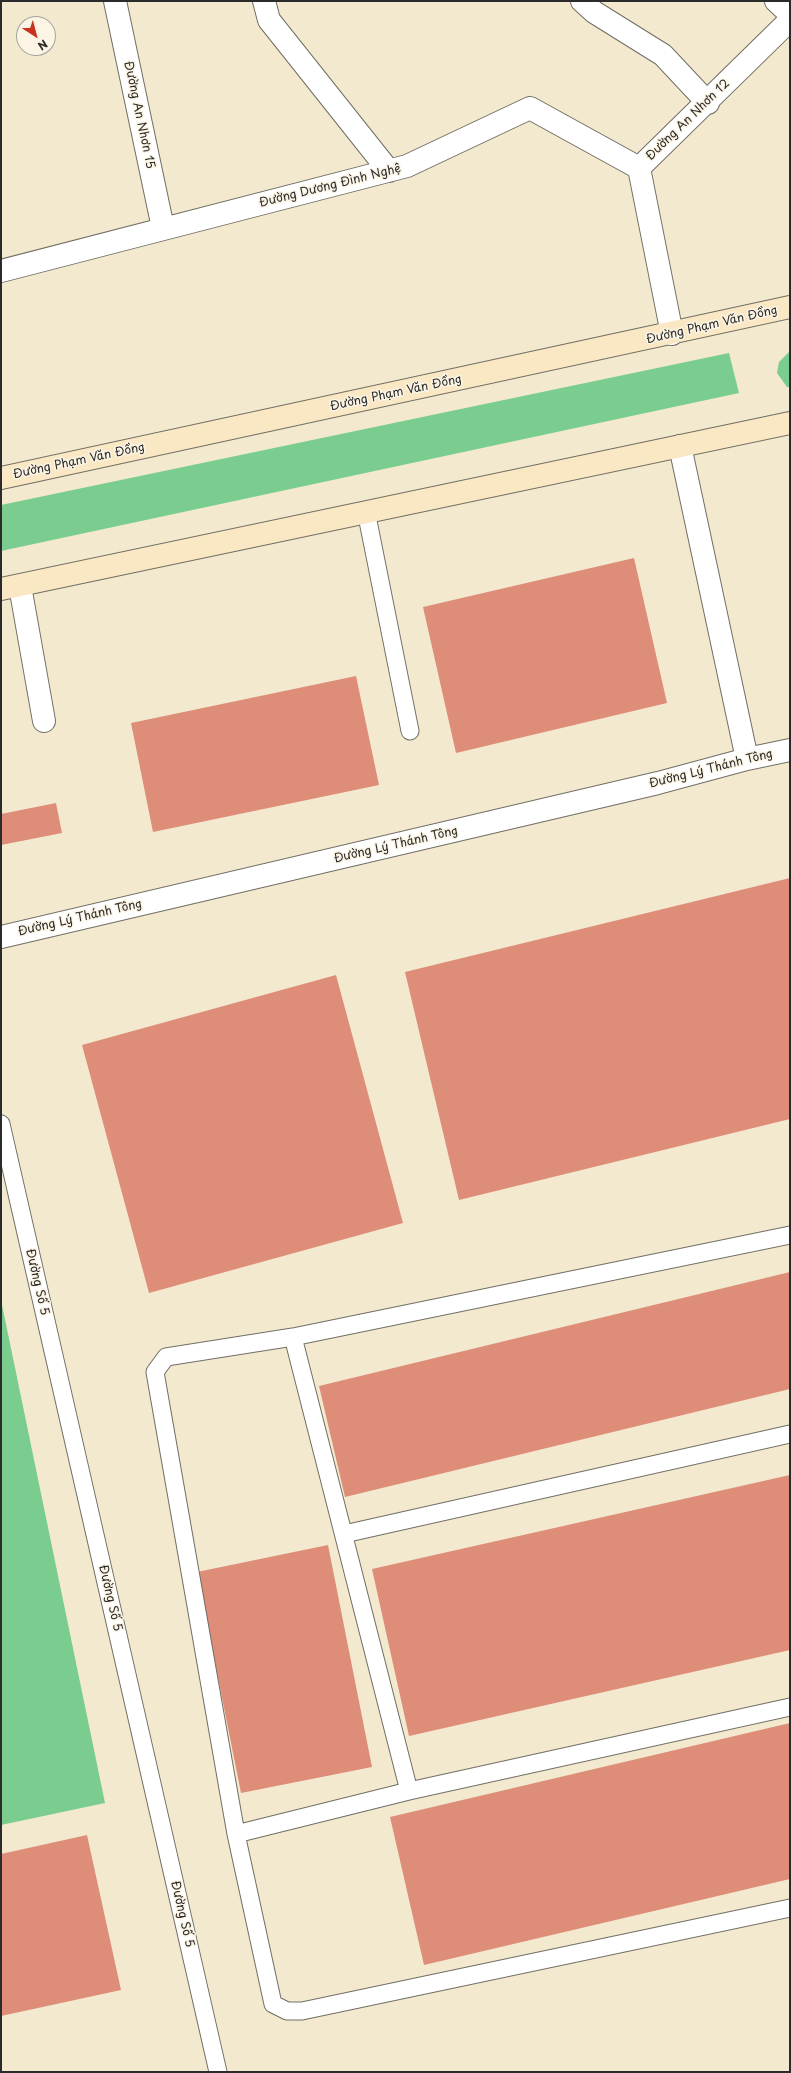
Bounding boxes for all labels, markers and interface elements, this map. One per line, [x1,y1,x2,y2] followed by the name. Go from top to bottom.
[16,16,56,56] north arrow
[34,36,51,55] text: N
[121,60,157,170] street label: Đường An Nhơn 15
[643,76,733,164] street label: Đường An Nhơn 12
[258,161,402,211] street label: Đường Dương Đình Nghệ
[645,303,779,347] street label: Đường Phạm Văn Đồng
[329,372,463,414] street label: Đường Phạm Văn Đồng
[12,440,146,482] street label: Đường Phạm Văn Đồng
[648,747,774,791] street label: Đường Lý Thánh Tông
[333,824,459,866] street label: Đường Lý Thánh Tông
[17,897,143,939] street label: Đường Lý Thánh Tông
[22,1247,52,1317] street label: Đường Số 5
[95,1563,125,1633] street label: Đường Số 5
[167,1879,197,1949] street label: Đường Số 5

